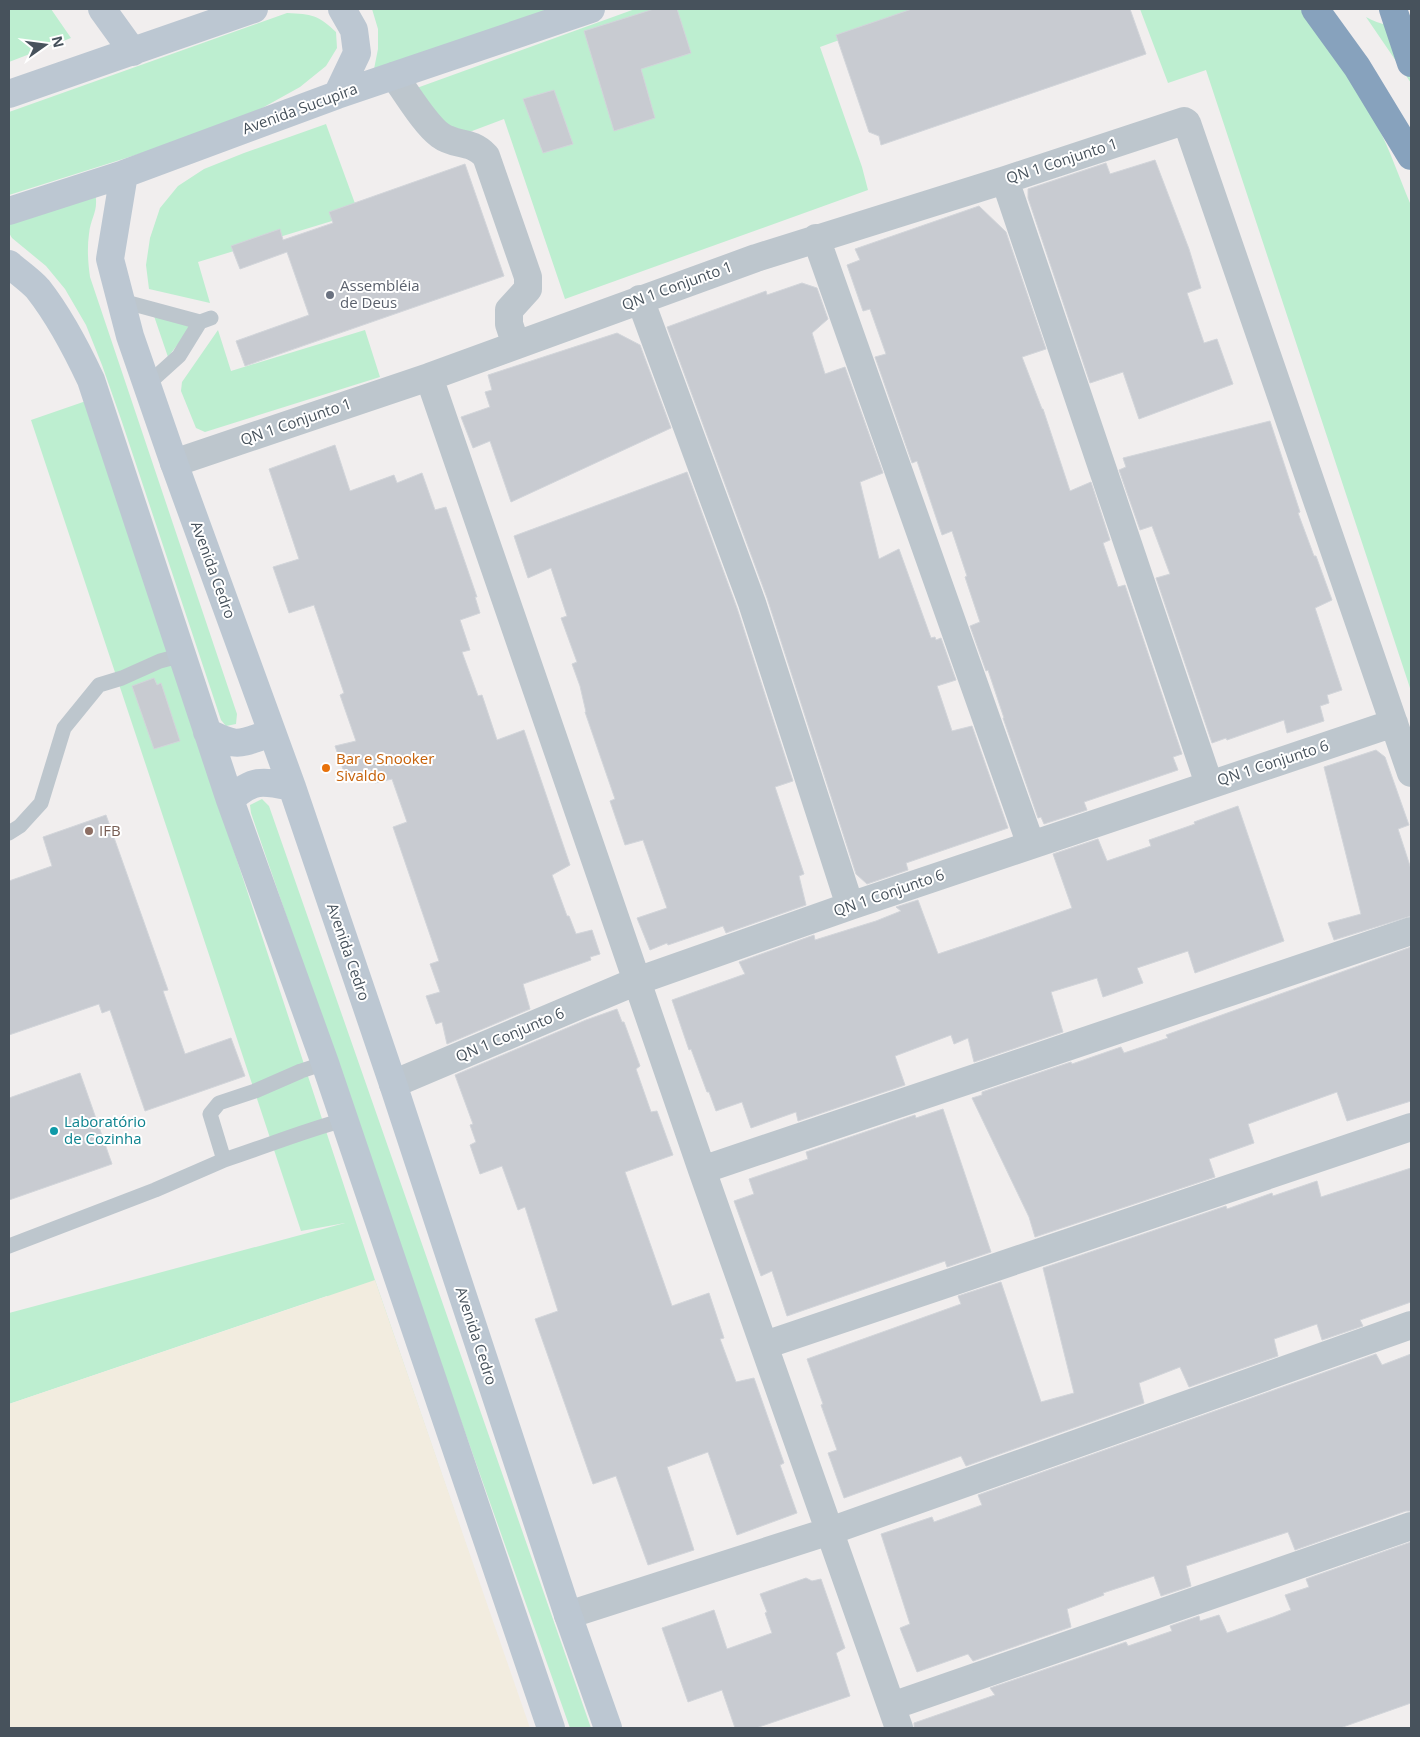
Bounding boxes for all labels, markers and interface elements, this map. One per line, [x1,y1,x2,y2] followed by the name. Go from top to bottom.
[20,20,70,70] north arrow
[48,34,69,50] text: N
[239,78,360,138] street label: Avenida Sucupira
[1003,133,1120,187] street label: QN 1 Conjunto 1
[619,256,735,314] street label: QN 1 Conjunto 1
[340,275,420,312] place label: Assembléia de Deus
[324,289,336,301] marker: Assembléia de Deus
[238,393,354,449] street label: QN 1 Conjunto 1
[187,518,241,621] street label: Avenida Cedro
[1214,735,1331,789] street label: QN 1 Conjunto 6
[336,748,434,785] place label: Bar e Snooker Sivaldo
[320,762,332,774] marker: Bar e Snooker Sivaldo
[99,820,121,840] place label: IFB
[83,825,95,837] marker: IFB
[831,864,947,920] street label: QN 1 Conjunto 6
[323,900,375,1003] street label: Avenida Cedro
[452,1002,567,1066] street label: QN 1 Conjunto 6
[64,1111,146,1148] place label: Laboratório de Cozinha
[48,1125,60,1137] marker: Laboratório de Cozinha
[452,1284,502,1387] street label: Avenida Cedro

